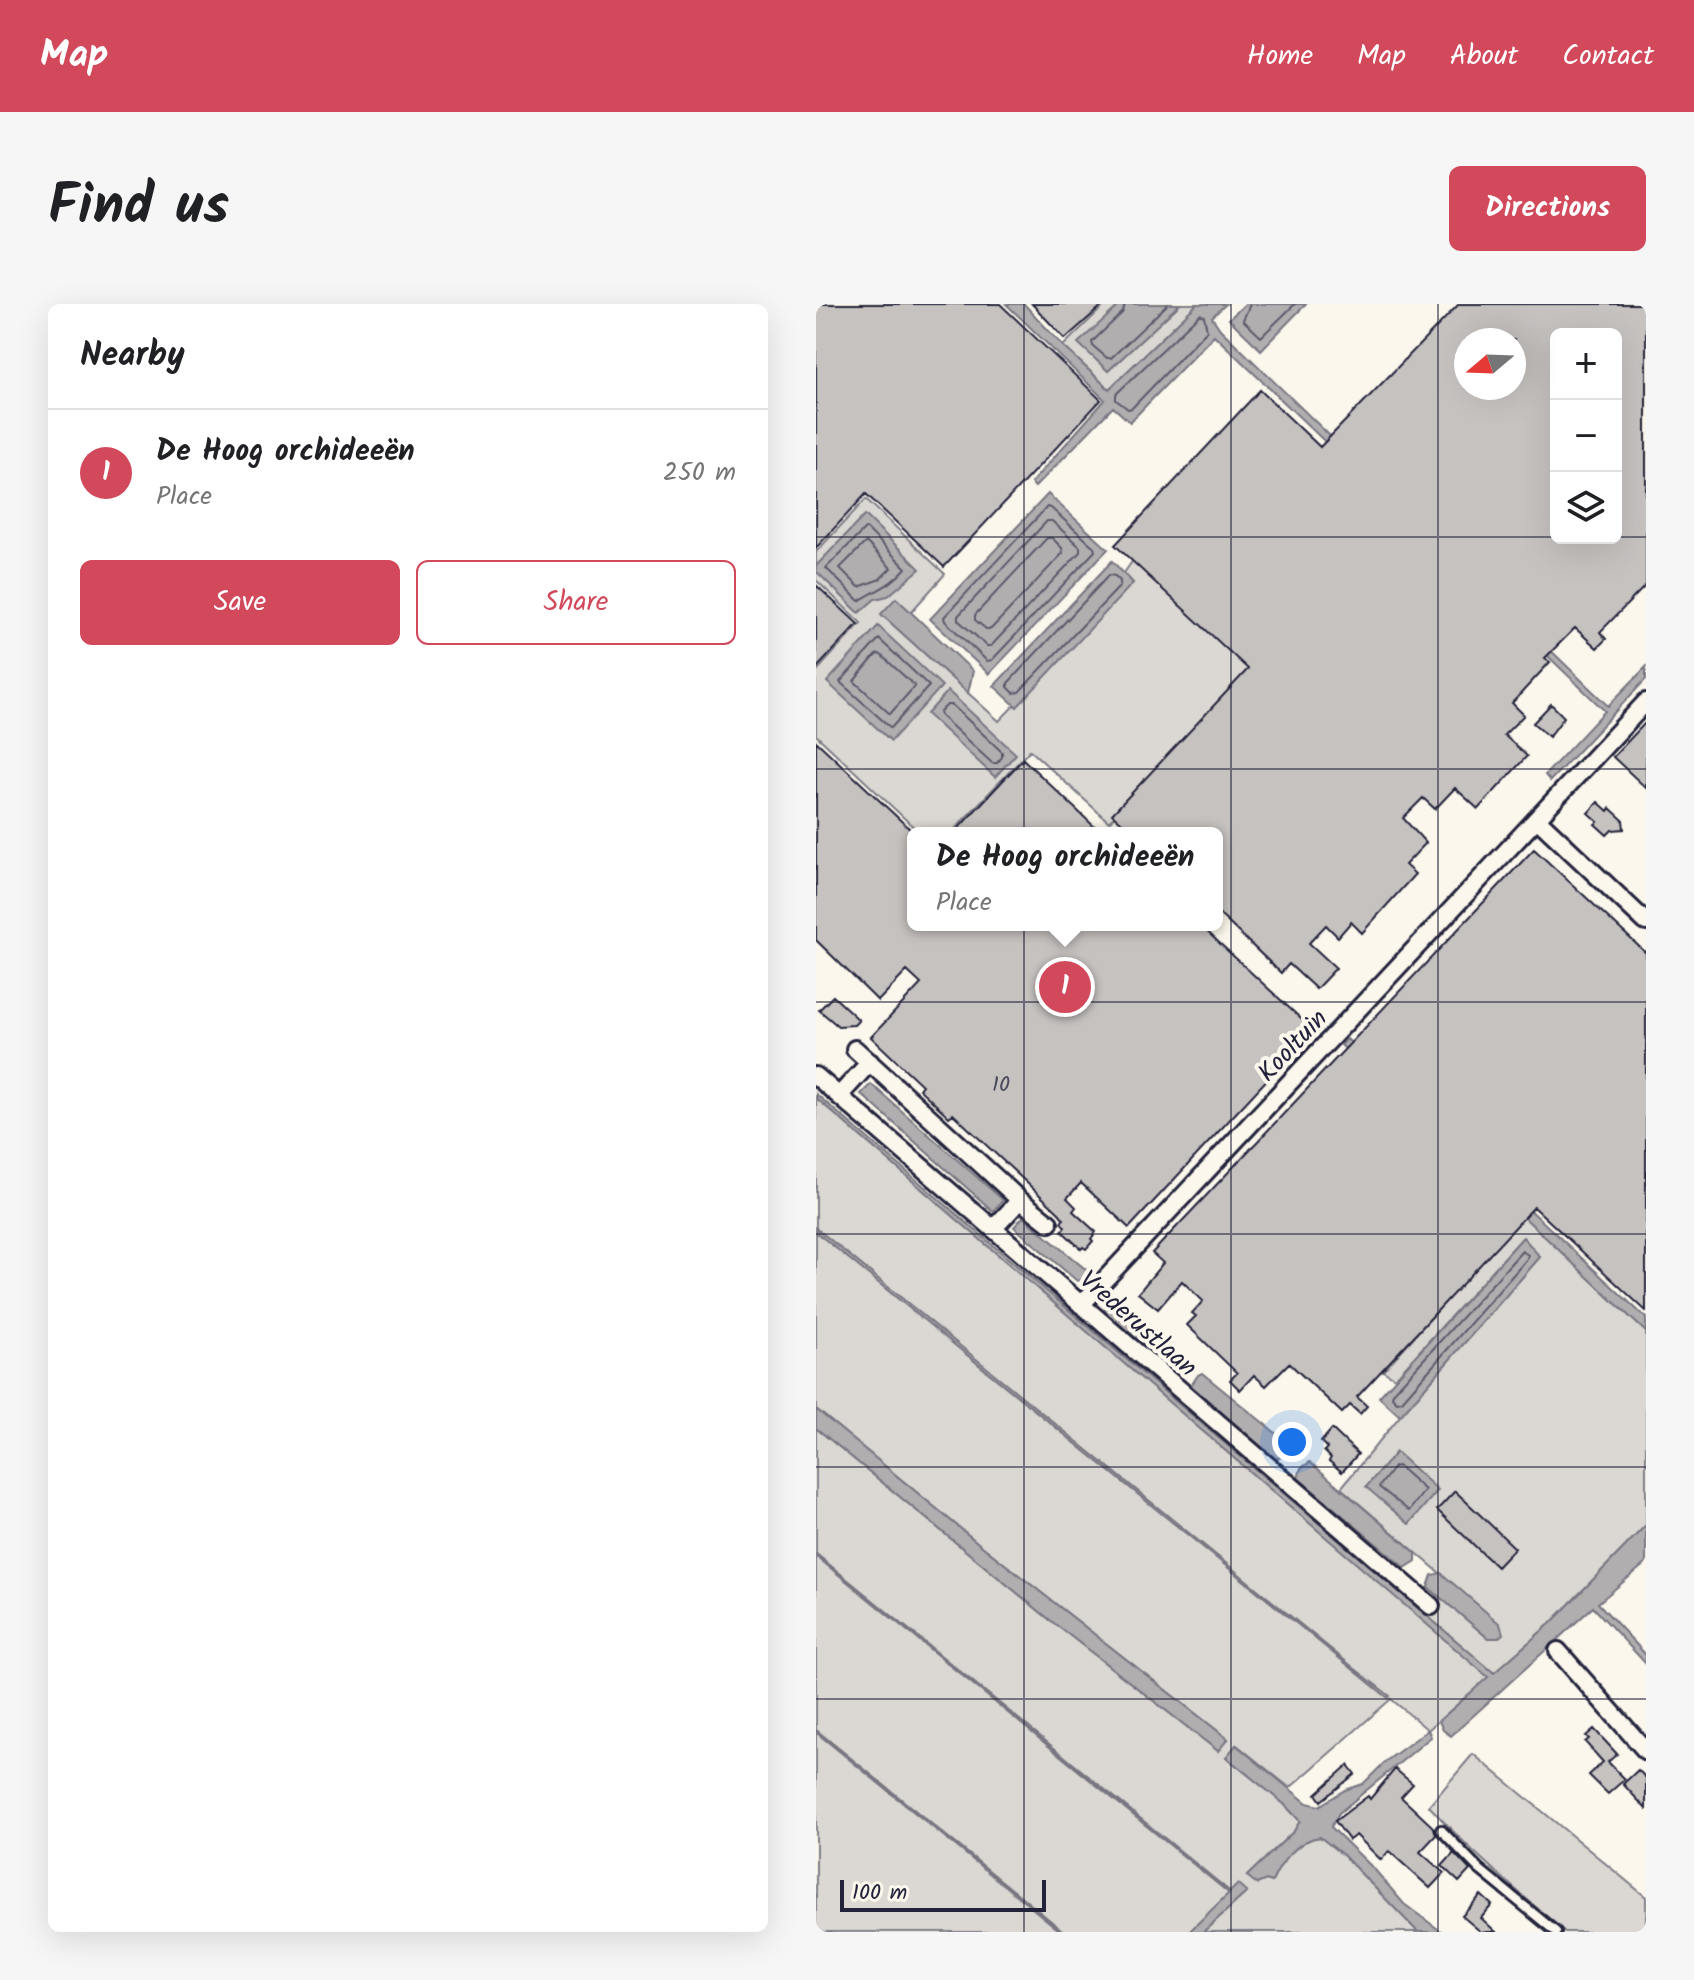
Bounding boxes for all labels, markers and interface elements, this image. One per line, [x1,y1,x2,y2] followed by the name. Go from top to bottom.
[40,26,109,86] text: Map
[1247,34,1313,79] text: Home
[1357,34,1406,79] text: Map
[1450,34,1518,79] text: About
[1562,34,1654,79] text: Contact
[48,163,229,253] text: Find us
[1449,166,1646,251] button: Directions
[1454,328,1526,400] north arrow
[1550,328,1622,544] map controls
[1550,328,1622,400] button: +
[80,329,185,383] text: Nearby
[1550,400,1622,472] button: −
[156,428,415,476] text: De Hoog orchideeën
[102,452,110,494] text: 1
[663,452,736,494] text: 250 m
[1550,472,1622,544] button: layers
[156,476,212,518] text: Place
[80,560,400,645] button: Save
[416,560,736,645] button: Share
[907,827,1223,931] popup
[936,834,1194,882] text: De Hoog orchideeën
[936,882,992,924] text: Place
[1039,957,1091,1017] pin: 1
[1248,1000,1339,1093] street label: Kooltuin
[992,1068,1010,1103] house number: 10
[1069,1261,1206,1388] street label: Vrederustlaan
[1272,1422,1312,1462] your location
[840,1876,1046,1912] scale bar
[852,1876,907,1911] text: 100 m

